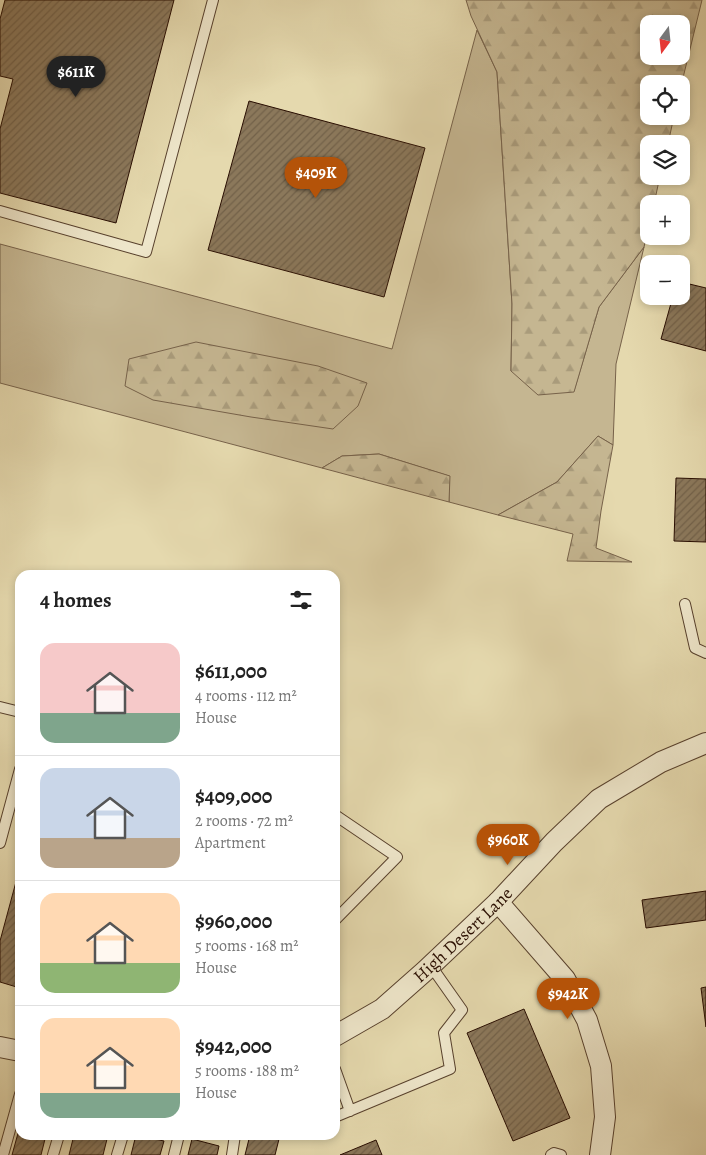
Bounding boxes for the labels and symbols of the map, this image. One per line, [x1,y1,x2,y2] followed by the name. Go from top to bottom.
[640,15,690,65] north arrow
[41,56,111,98] pin: $611K
[281,156,351,199] pin: $409K
[473,824,543,866] pin: $960K
[408,882,518,988] street label: High Desert Lane
[533,978,603,1020] pin: $942K

